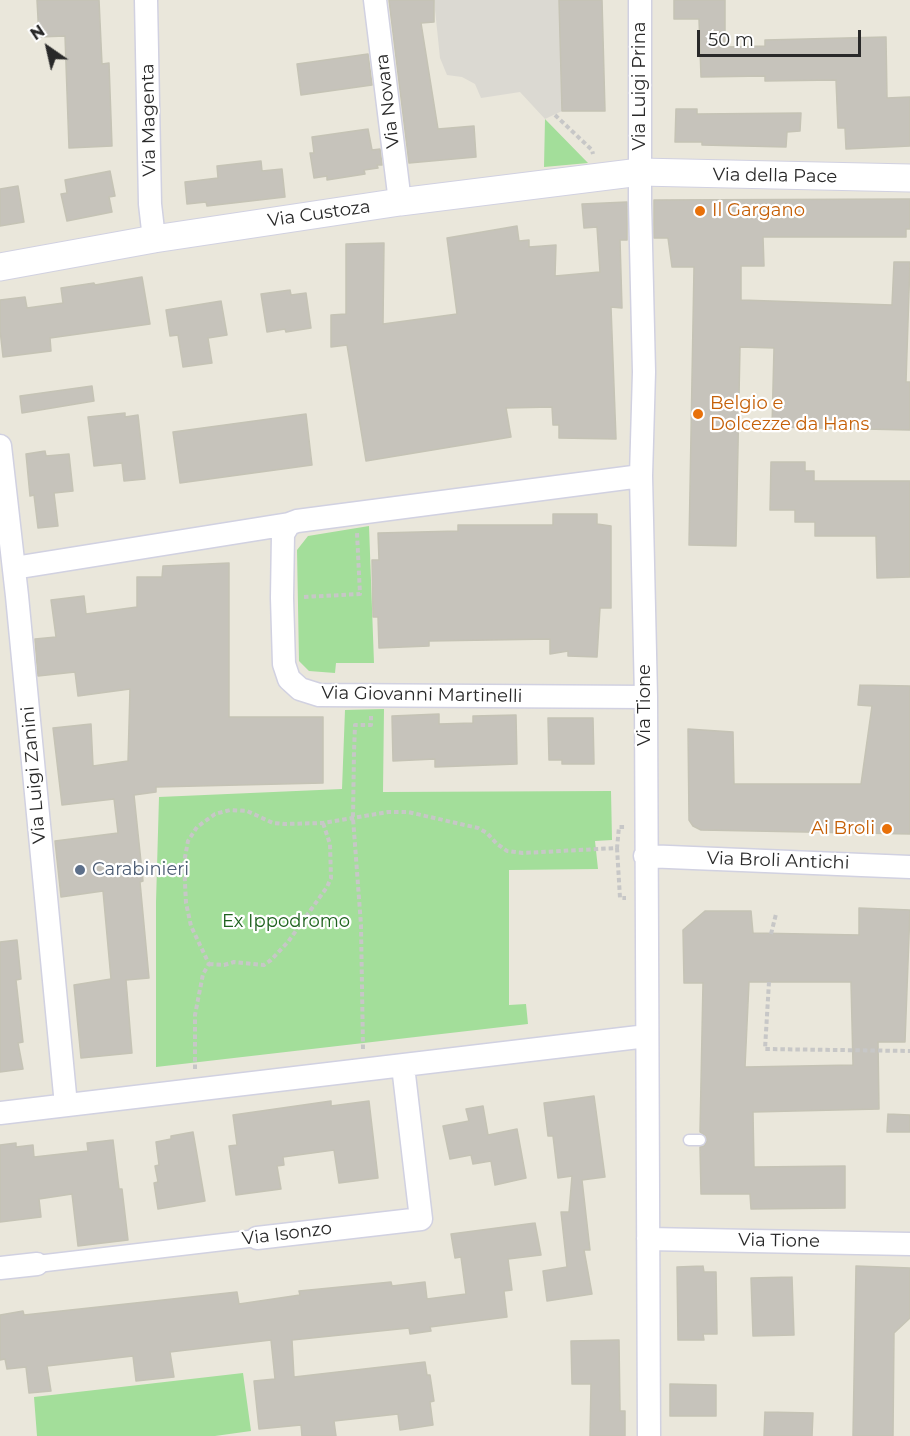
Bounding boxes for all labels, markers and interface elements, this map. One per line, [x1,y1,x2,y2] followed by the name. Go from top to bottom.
[18,18,78,78] north arrow
[700,18,864,56] scale bar
[27,21,48,44] text: N
[629,22,651,150] street label: Via Luigi Prina
[708,29,754,51] text: 50 m
[371,52,405,150] street label: Via Novara
[137,63,161,177] street label: Via Magenta
[713,164,837,188] street label: Via della Pace
[266,196,372,232] street label: Via Custoza
[712,200,805,222] place label: Il Gargano
[693,204,707,218] marker: Il Gargano
[710,393,869,436] place label: Belgio e Dolcezze da Hans
[691,407,705,421] marker: Belgio e Dolcezze da Hans
[634,664,656,746] street label: Via Tione
[321,682,523,708] street label: Via Giovanni Martinelli
[17,705,51,845] street label: Via Luigi Zanini
[811,818,875,840] place label: Ai Broli
[880,822,894,836] marker: Ai Broli
[706,848,850,874] street label: Via Broli Antichi
[92,859,189,881] place label: Carabinieri
[73,863,87,877] marker: Carabinieri
[222,911,350,933] park label: Ex Ippodromo
[241,1218,333,1250] street label: Via Isonzo
[738,1229,820,1253] street label: Via Tione

